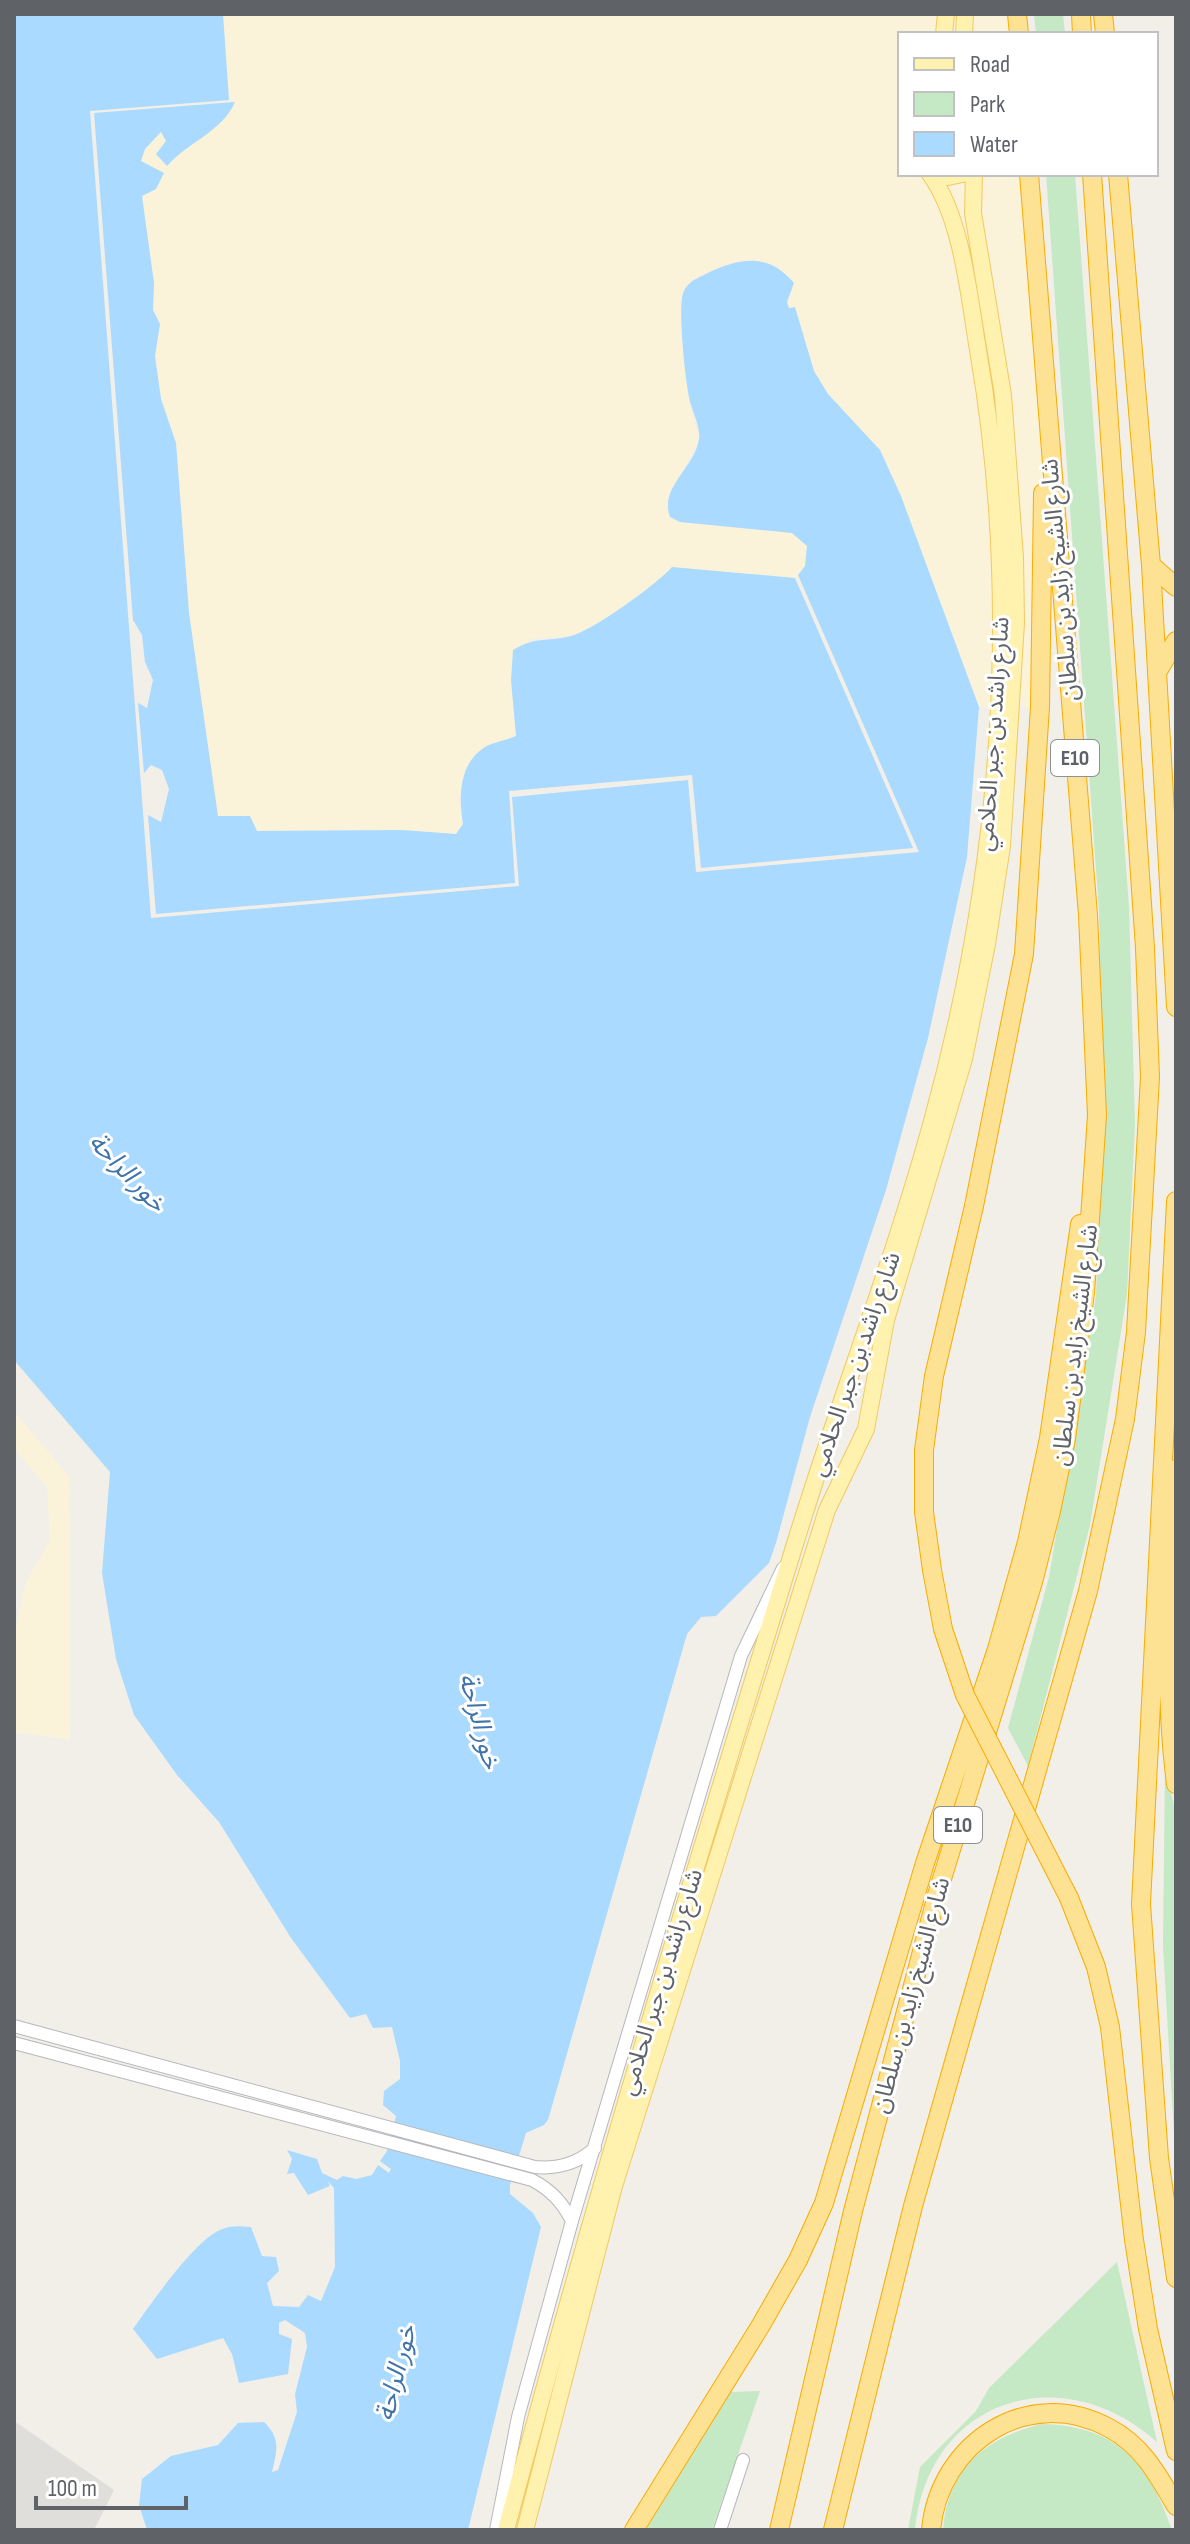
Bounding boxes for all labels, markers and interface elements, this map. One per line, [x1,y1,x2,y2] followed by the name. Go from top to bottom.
[898,32,1158,176] legend
[970,50,1010,79] text: Road
[970,90,1005,119] text: Park
[970,130,1018,159] text: Water
[1035,457,1087,702] street label: شارع الشيخ زايد بن سلطان
[970,616,1019,853] street label: شارع راشد بن جبر الحلامي
[1051,740,1099,776] road number: E10
[82,1127,173,1219] water label: خور الراحة
[1046,1223,1106,1468] street label: شارع الشيخ زايد بن سلطان
[803,1248,910,1481] street label: شارع راشد بن جبر الحلامي
[451,1670,507,1773] water label: خور الراحة
[934,1807,982,1843] road number: E10
[613,1865,713,2100] street label: شارع راشد بن جبر الحلامي
[866,1874,958,2117] street label: شارع الشيخ زايد بن سلطان
[370,2321,424,2424] water label: خور الراحة
[36,2460,186,2510] scale bar
[48,2474,97,2503] text: 100 m

